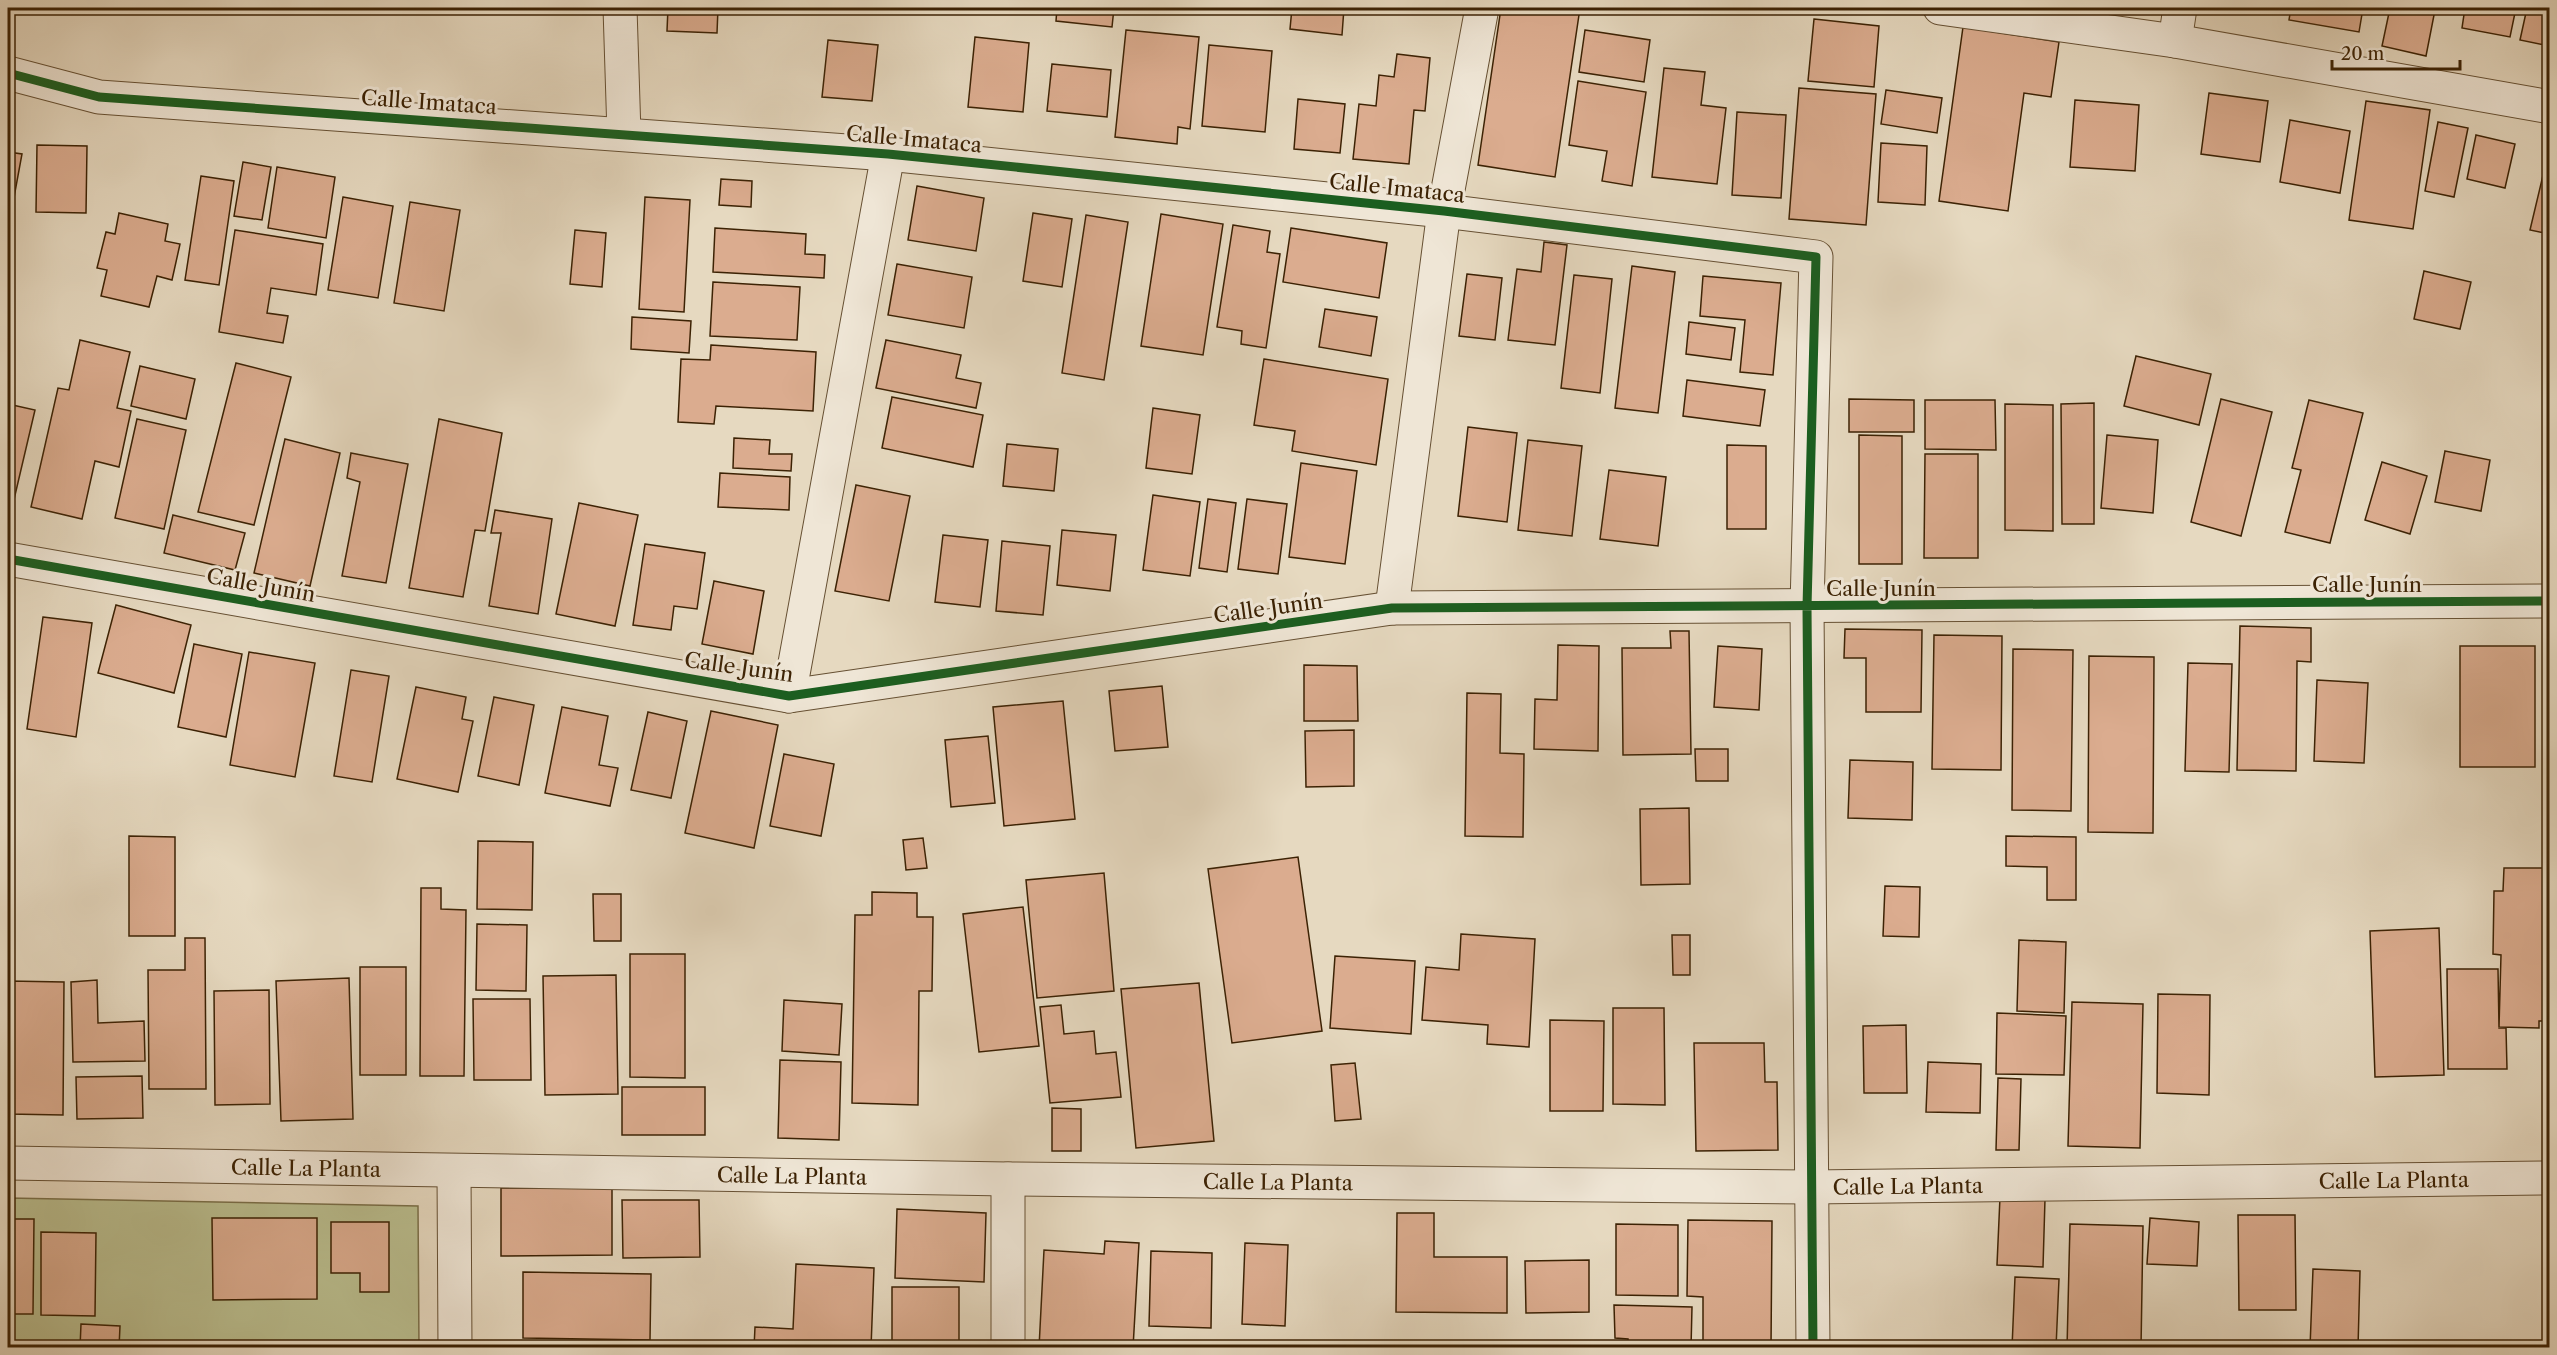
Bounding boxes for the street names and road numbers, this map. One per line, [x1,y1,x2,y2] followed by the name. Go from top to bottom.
[360,85,499,119] street label: Calle Imataca
[845,121,984,157] street label: Calle Imataca
[1328,168,1467,208] street label: Calle Imataca
[205,563,317,607] street label: Calle Junín
[2312,572,2422,597] street label: Calle Junín
[1826,576,1936,601] street label: Calle Junín
[1212,588,1324,628] street label: Calle Junín
[683,647,795,687] street label: Calle Junín
[231,1154,382,1181] street label: Calle La Planta
[717,1162,868,1189] street label: Calle La Planta
[2319,1166,2470,1193] street label: Calle La Planta
[1203,1168,1354,1195] street label: Calle La Planta
[1833,1172,1984,1199] street label: Calle La Planta

